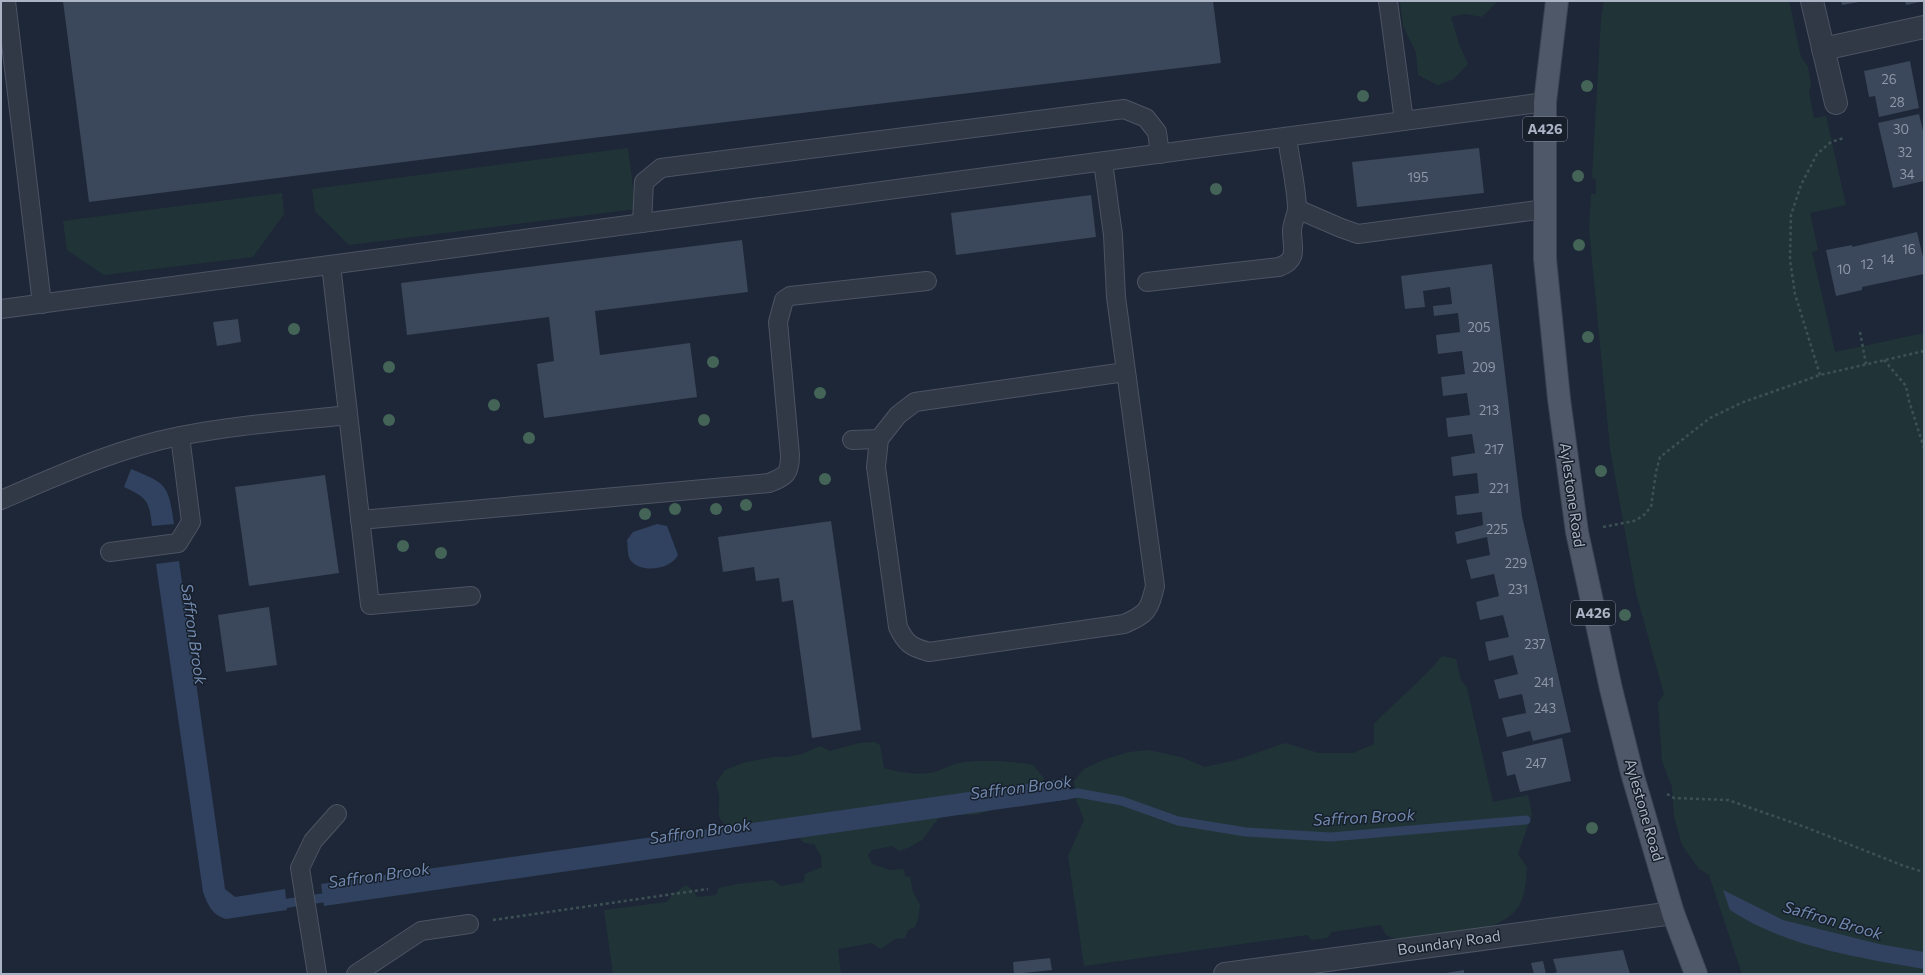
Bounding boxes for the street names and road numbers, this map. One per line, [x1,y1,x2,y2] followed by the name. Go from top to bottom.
[1523,117,1567,141] road number: A426
[1557,441,1589,548] street label: Aylestone Road
[1571,601,1615,625] road number: A426
[1622,757,1668,863] street label: Aylestone Road
[1396,926,1501,958] street label: Boundary Road

